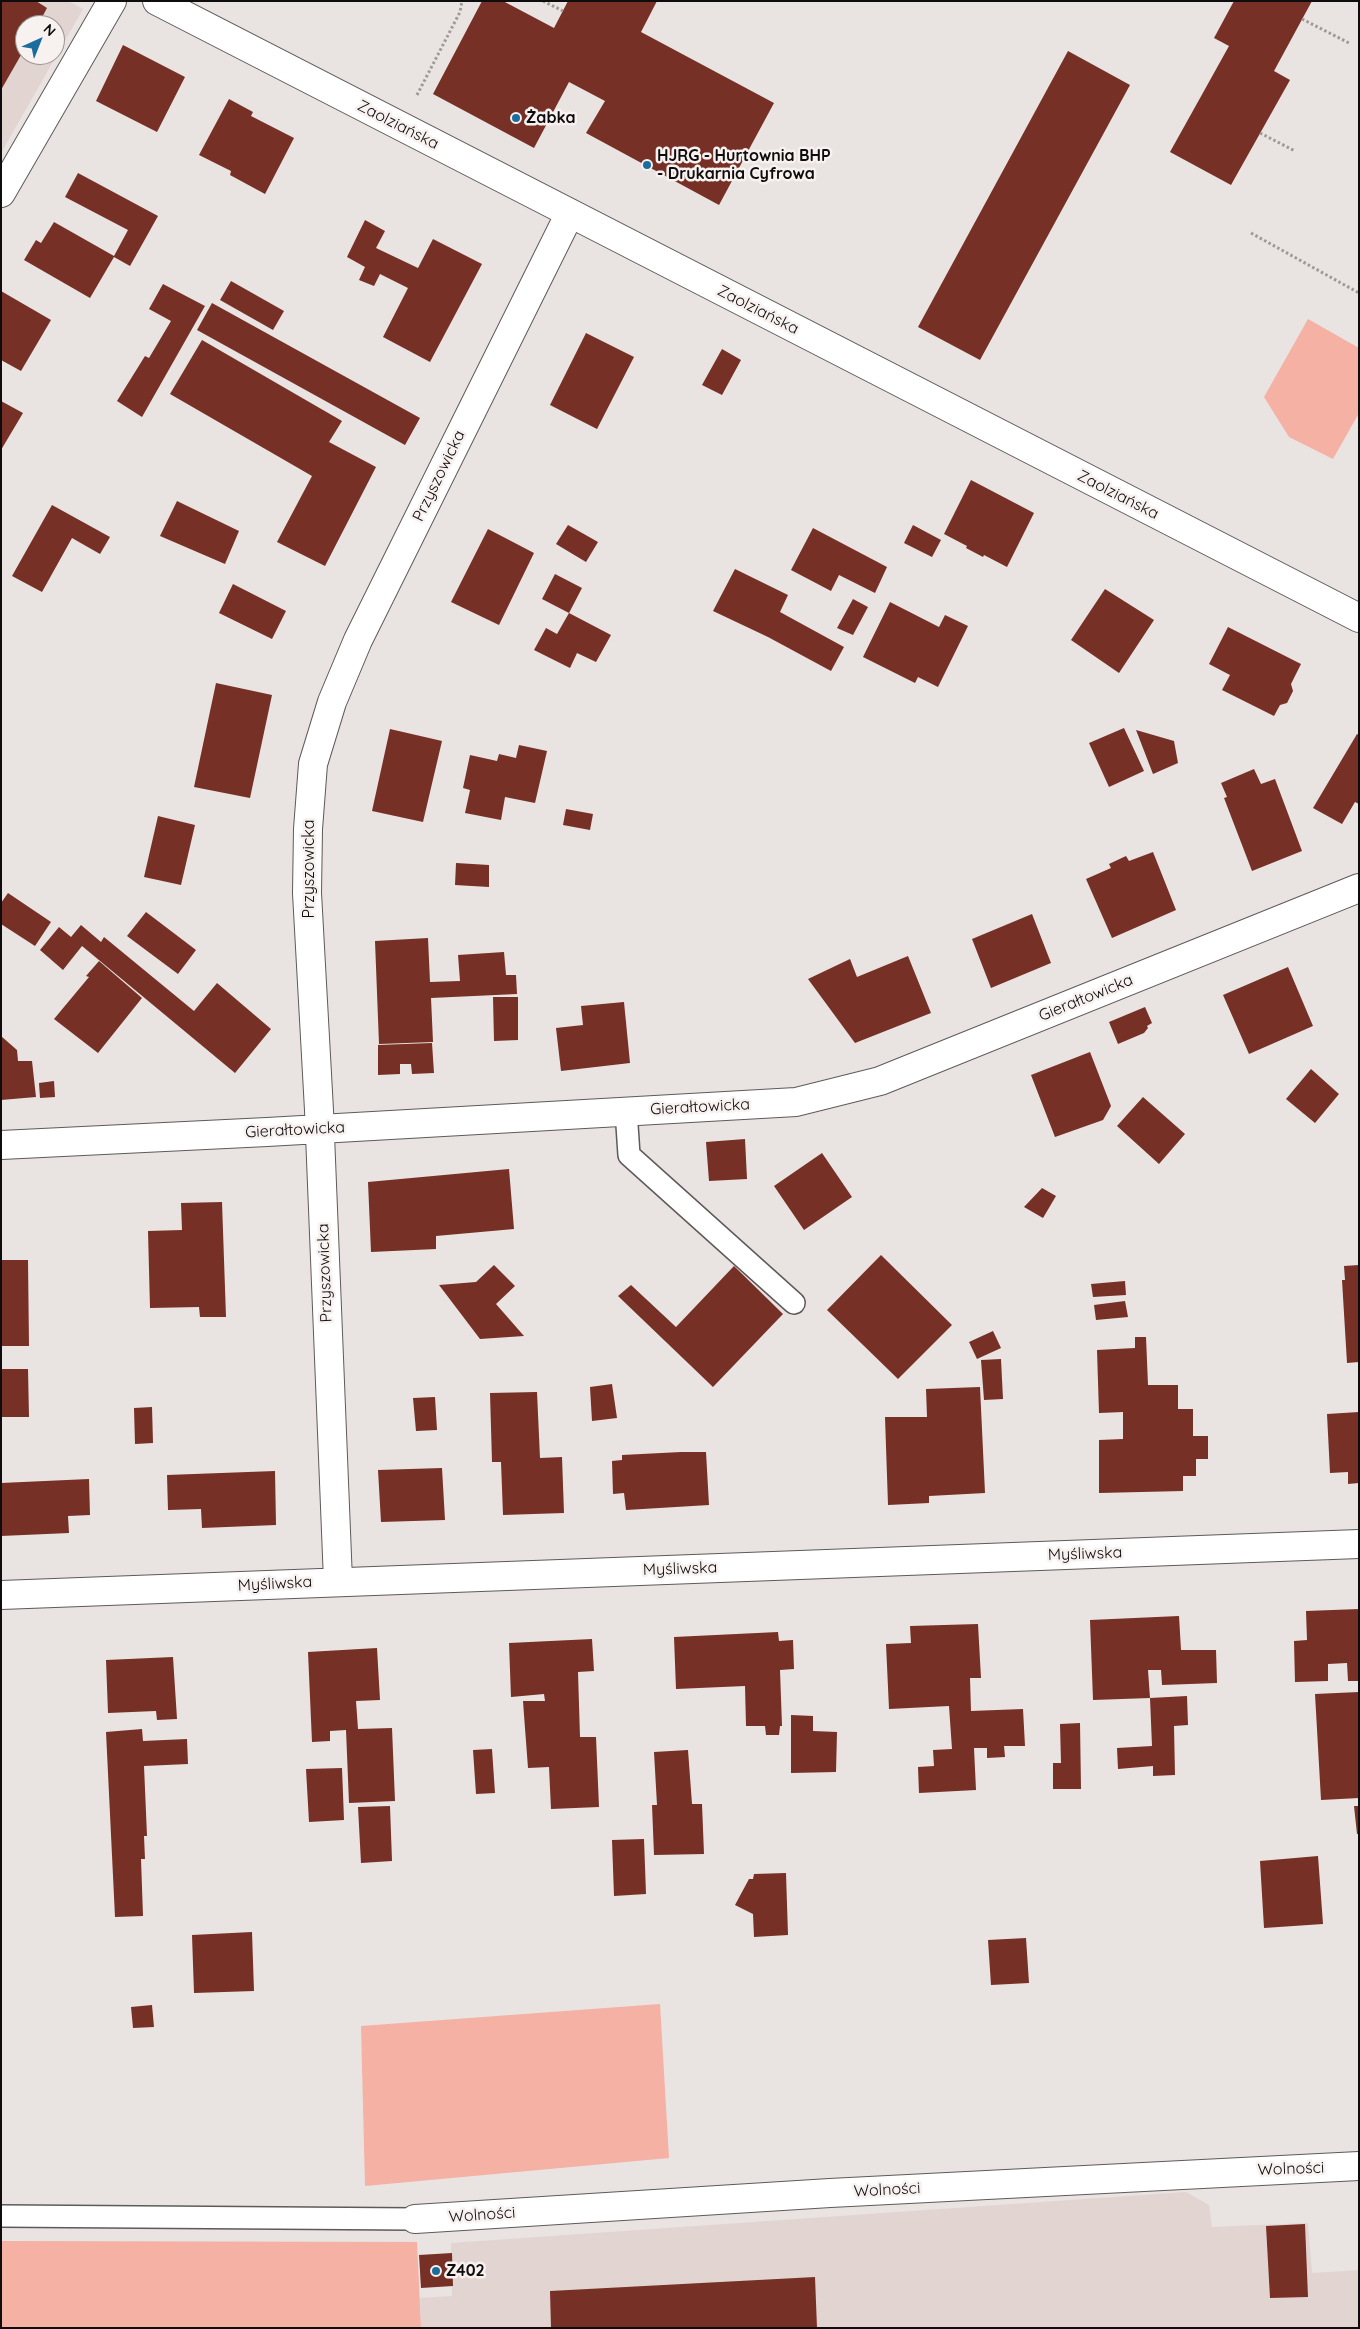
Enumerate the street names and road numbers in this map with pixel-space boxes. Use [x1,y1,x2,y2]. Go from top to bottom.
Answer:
street label: Zaolziańska [354,96,442,154]
street label: Zaolziańska [714,281,802,339]
street label: Przyszowicka [409,427,469,525]
street label: Zaolziańska [1074,466,1162,524]
street label: Przyszowicka [299,820,319,918]
street label: Gierałtowicka [1036,970,1136,1026]
street label: Gierałtowicka [650,1095,750,1119]
street label: Gierałtowicka [245,1118,345,1142]
street label: Przyszowicka [314,1223,336,1323]
street label: Myśliwska [1047,1543,1123,1565]
street label: Myśliwska [642,1558,718,1580]
street label: Myśliwska [237,1572,313,1596]
street label: Wolności [1257,2158,1325,2180]
street label: Wolności [853,2179,921,2201]
street label: Wolności [448,2203,516,2227]

